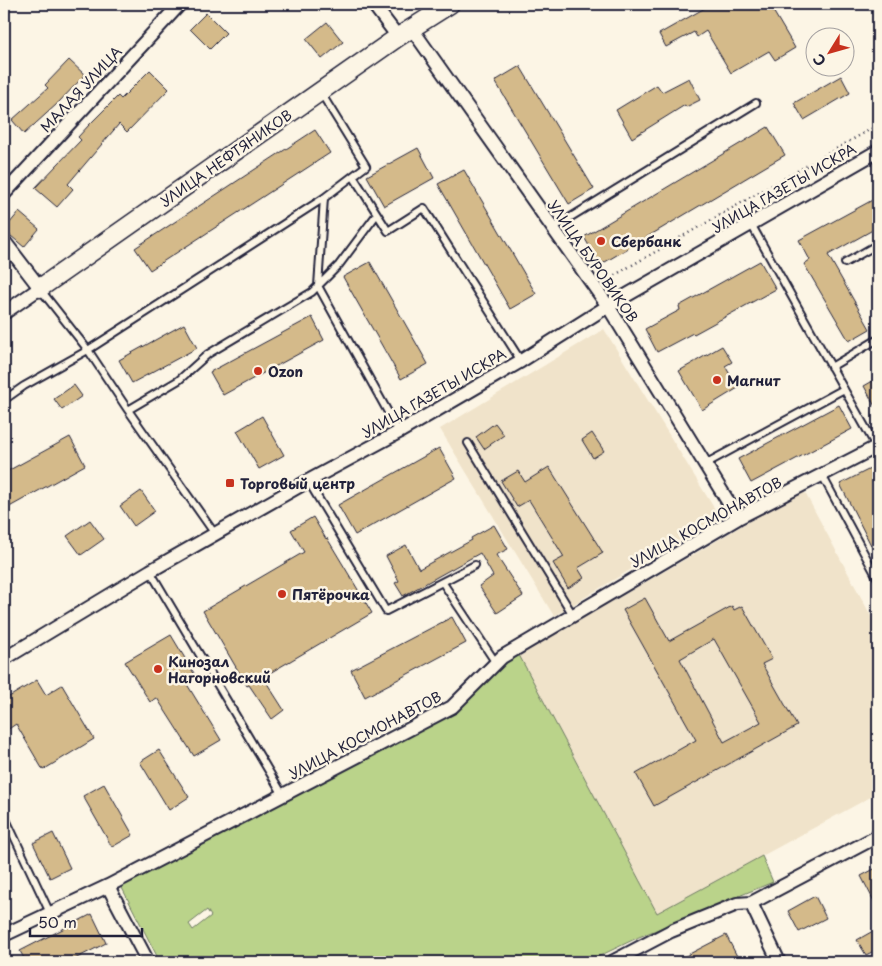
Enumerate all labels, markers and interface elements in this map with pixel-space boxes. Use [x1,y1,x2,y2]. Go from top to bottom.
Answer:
north arrow [804,28,854,78]
street label: МАЛАЯ УЛИЦА [35,41,127,137]
text: С [808,50,831,71]
street label: УЛИЦА НЕФТЯНИКОВ [156,104,296,212]
street label: УЛИЦА ГАЗЕТЫ ИСКРА [708,138,860,238]
street label: УЛИЦА БУРОВИКОВ [543,196,643,326]
place label: Сбербанк [611,231,681,252]
marker: Сбербанк [595,235,607,247]
street label: УЛИЦА ГАЗЕТЫ ИСКРА [358,343,510,443]
place label: Ozon [268,361,303,382]
marker: Ozon [252,365,264,377]
place label: Магнит [727,370,781,391]
marker: Магнит [711,374,723,386]
street label: УЛИЦА КОСМОНАВТОВ [627,472,785,572]
place label: Торговый центр [240,473,355,494]
marker: Торговый центр [224,477,236,489]
place label: Пятёрочка [292,584,370,605]
marker: Пятёрочка [276,588,288,600]
place label: Кинозал Нагорновский [168,651,271,688]
marker: Кинозал Нагорновский [152,663,164,675]
street label: УЛИЦА КОСМОНАВТОВ [285,686,445,784]
scale bar [30,906,142,938]
text: 50 m [38,910,77,933]

